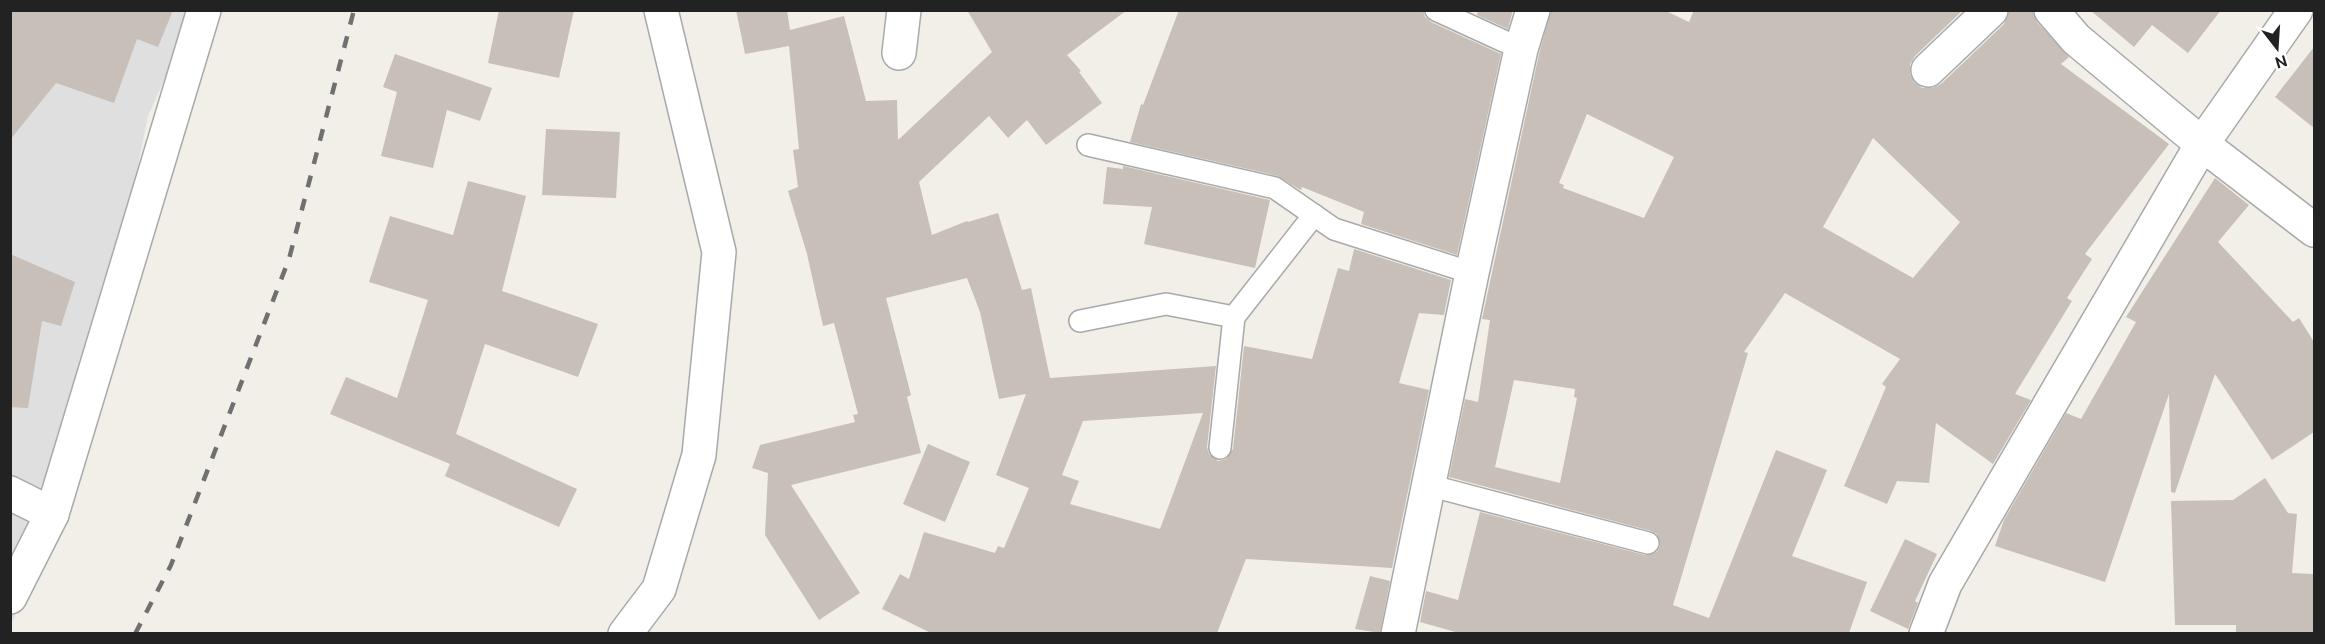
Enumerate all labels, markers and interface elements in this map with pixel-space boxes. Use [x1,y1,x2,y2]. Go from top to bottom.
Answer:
north arrow [2247,18,2307,78]
text: N [2273,52,2290,73]

